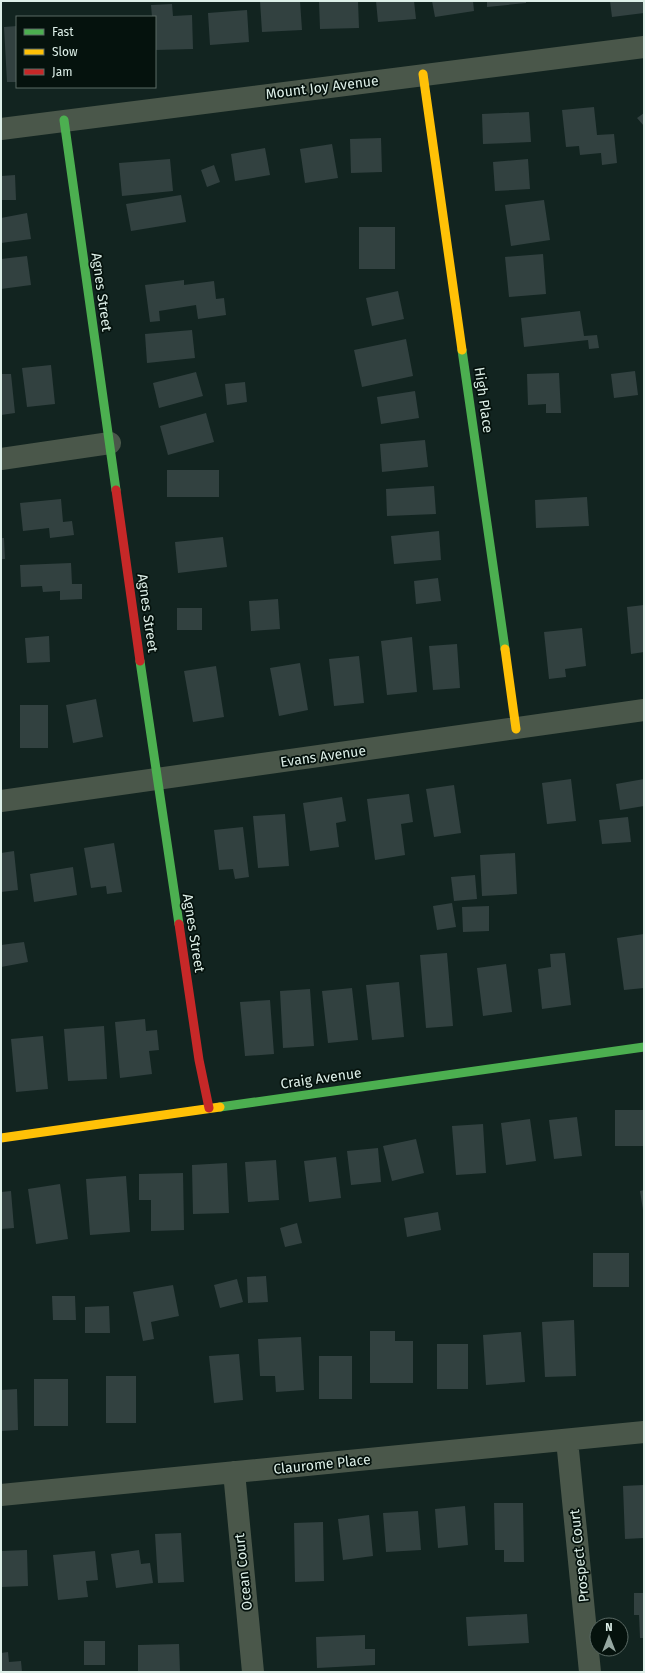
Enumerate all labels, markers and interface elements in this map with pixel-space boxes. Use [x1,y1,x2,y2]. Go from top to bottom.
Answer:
legend [16,16,156,88]
text: Fast [52,25,74,39]
text: Slow [52,45,78,59]
text: Jam [52,65,72,79]
street label: Mount Joy Avenue [265,72,379,103]
street label: Agnes Street [88,252,116,333]
street label: High Place [470,366,497,434]
street label: Agnes Street [134,573,162,654]
street label: Evans Avenue [279,742,367,771]
street label: Agnes Street [179,893,208,975]
street label: Craig Avenue [279,1064,363,1093]
street label: Claurome Place [273,1451,372,1478]
street label: Prospect Court [566,1508,593,1603]
street label: Ocean Court [231,1532,256,1611]
north arrow [589,1617,629,1657]
text: N [605,1621,613,1634]

